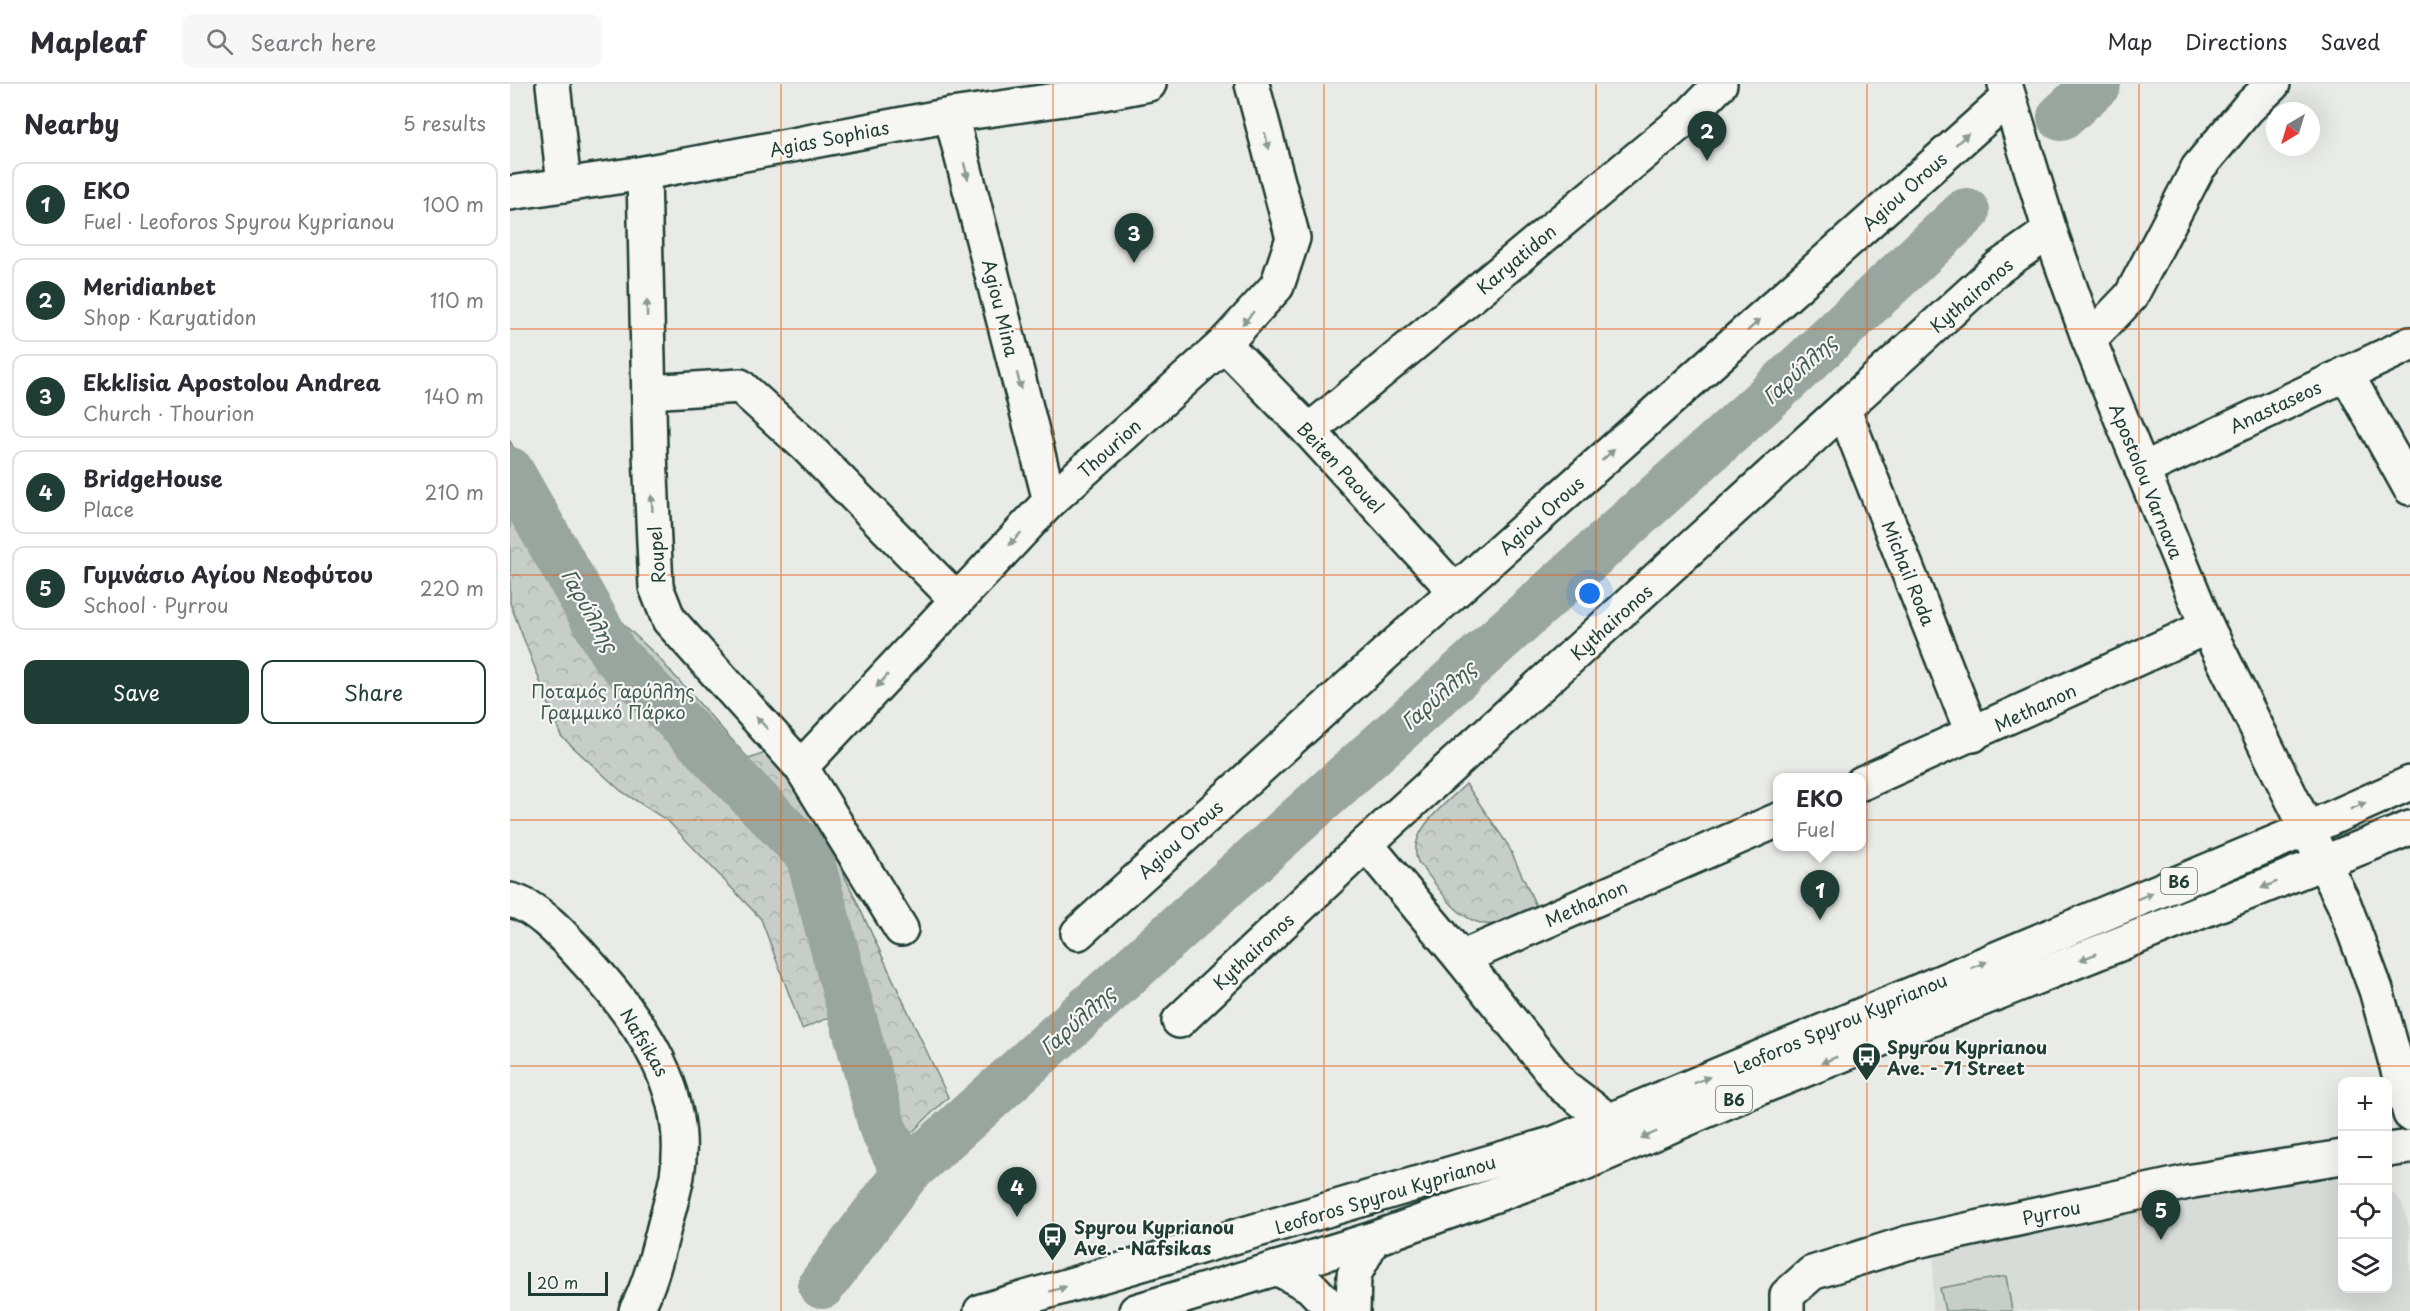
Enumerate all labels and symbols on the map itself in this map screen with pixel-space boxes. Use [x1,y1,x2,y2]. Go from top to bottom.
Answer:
north arrow [2266,102,2320,156]
pin: 2 [1688,112,1726,161]
street label: Agias Sophias [767,113,891,163]
one-way arrow [1263,131,1273,150]
one-way arrow [1954,133,1969,146]
street label: Agiou Orous [1855,145,1953,237]
one-way arrow [961,162,971,180]
pin: 3 [1114,214,1154,263]
street label: Karyatidon [1470,218,1562,300]
street label: Kythaironos [1923,251,2019,339]
street label: Agiou Mina [976,256,1026,360]
one-way arrow [642,299,652,318]
one-way arrow [1241,311,1255,326]
one-way arrow [1746,319,1761,332]
water label: Γαρύλλης [1755,326,1844,411]
one-way arrow [1015,371,1025,390]
street label: Anastaseos [2225,373,2325,439]
street label: Apostolou Varnava [2103,399,2191,563]
street label: Thourion [1071,412,1147,484]
street label: Beiten Paouel [1291,415,1391,519]
one-way arrow [1601,448,1616,462]
street label: Agiou Orous [1492,469,1590,561]
one-way arrow [648,494,657,513]
street label: Michail Roda [1876,516,1942,630]
street label: Roupel [641,526,671,584]
one-way arrow [1008,531,1022,546]
water label: Γαρύλλης [554,563,627,659]
street label: Kythaironos [1564,578,1658,666]
your location [1575,579,1604,608]
water label: Γαρύλλης [1394,652,1483,737]
one-way arrow [875,674,889,688]
street label: Methanon [1989,676,2081,738]
park label: Ποταμός Γαρύλλης Γραμμικό Πάρκο [531,677,695,725]
one-way arrow [756,716,769,731]
street label: Agiou Orous [1131,793,1229,885]
one-way arrow [2350,801,2367,810]
road number: B6 [2161,868,2197,894]
pin: 1 [1800,870,1840,920]
street label: Methanon [1540,873,1632,933]
one-way arrow [2260,880,2278,890]
one-way arrow [2136,891,2154,900]
street label: Kythaironos [1206,906,1300,996]
one-way arrow [2079,953,2097,962]
one-way arrow [1970,960,1987,969]
street label: Leoforos Spyrou Kyprianou [1729,966,1951,1080]
water label: Γαρύλλης [1033,977,1122,1062]
street label: Nafsikas [614,1003,676,1081]
place label: Spyrou Kyprianou Ave. - 71 Street [1886,1033,2047,1081]
bus stop icon: Spyrou Kyprianou Ave. - 71 Street [1850,1040,1882,1082]
one-way arrow [1820,1056,1838,1065]
one-way arrow [1693,1075,1711,1085]
road number: B6 [1716,1086,1752,1112]
one-way arrow [1640,1131,1658,1140]
street label: Leoforos Spyrou Kyprianou [1271,1147,1499,1241]
pin: 4 [998,1168,1036,1217]
pin: 5 [2142,1190,2180,1240]
street label: Pyrrou [2019,1193,2083,1231]
place label: Spyrou Kyprianou Ave. - Nafsikas [1073,1213,1234,1261]
bus stop icon: Spyrou Kyprianou Ave. - Nafsikas [1037,1220,1069,1262]
scale bar [528,1269,608,1296]
one-way arrow [1049,1284,1067,1293]

